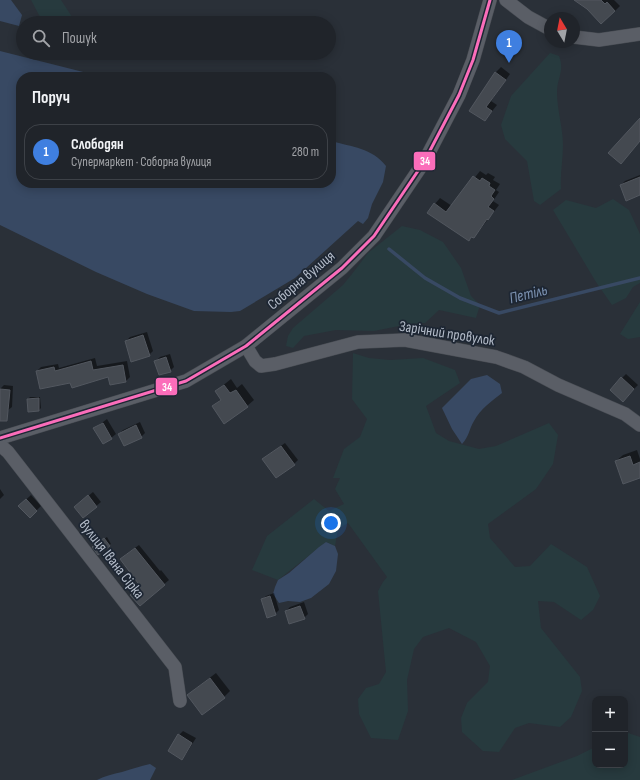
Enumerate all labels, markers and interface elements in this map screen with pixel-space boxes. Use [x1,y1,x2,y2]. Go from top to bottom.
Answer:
north arrow [544,12,580,48]
search box [16,16,336,60]
icon: search [30,27,52,49]
text: Пошук [62,29,97,48]
pin: 1 [496,30,522,63]
text: Поруч [32,88,70,108]
text: Слободян [71,135,124,154]
text: 1 [43,144,49,160]
text: 280 m [292,144,319,160]
line badge: 34 [413,151,436,171]
text: Супермаркет · Соборна вулиця [71,154,211,170]
text: 34 [420,155,430,168]
street label: Соборна вулиця [264,247,339,314]
water label: Петіль [507,281,549,308]
street label: Зарічний провулок [398,317,496,350]
line badge: 34 [155,377,178,396]
text: 34 [162,381,172,394]
your location [321,513,341,533]
street label: вулиця Івана Сірка [75,516,149,603]
map controls [592,696,628,768]
button: + [592,696,628,732]
button: − [592,732,628,768]

